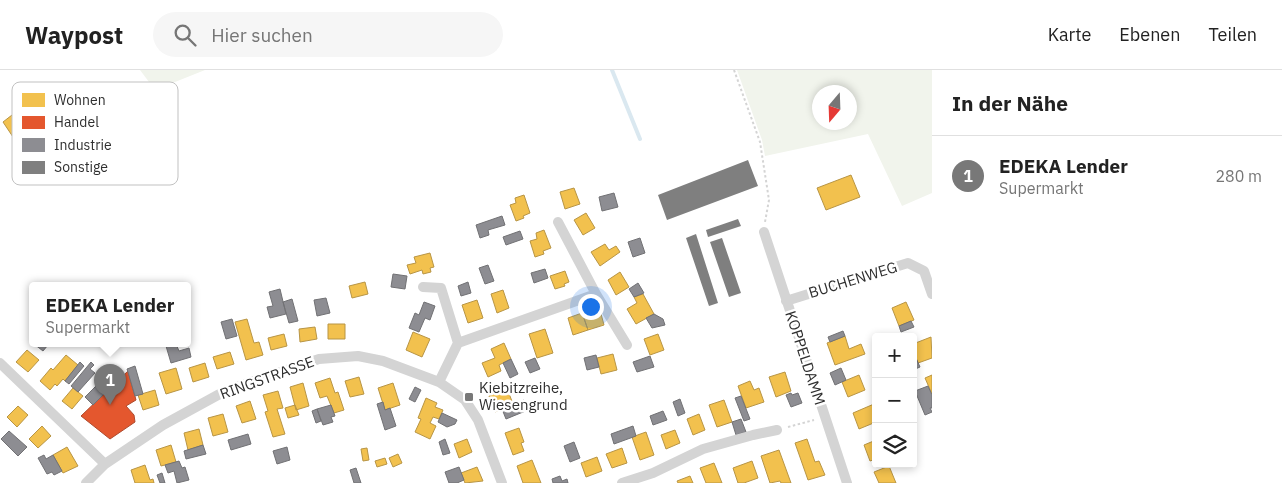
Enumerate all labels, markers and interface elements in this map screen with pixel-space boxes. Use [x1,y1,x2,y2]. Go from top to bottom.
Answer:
search box [153,12,503,57]
text: Waypost [25,19,123,51]
icon: search [171,21,199,49]
text: Hier suchen [211,23,313,47]
text: Karte [1048,23,1091,46]
text: Ebenen [1119,23,1180,46]
text: Teilen [1208,23,1257,46]
legend [12,82,178,185]
north arrow [812,85,857,130]
text: In der Nähe [952,89,1068,117]
text: Wohnen [54,91,106,109]
text: Handel [54,113,99,131]
text: Industrie [54,136,112,154]
text: EDEKA Lender [999,154,1128,178]
text: Sonstige [54,158,108,176]
text: 1 [963,166,973,186]
text: 280 m [1215,166,1262,186]
text: Supermarkt [999,178,1084,198]
street label: BUCHENWEG [806,257,900,302]
popup [29,282,191,347]
text: EDEKA Lender [46,293,174,317]
your location [578,294,604,320]
street label: KOPPELDAMM [781,308,830,407]
text: Supermarkt [46,317,130,337]
map controls [872,333,917,468]
button: + [872,333,917,378]
street label: RINGSTRASSE [217,352,317,403]
pin: 1 [94,364,126,405]
place label: Kiebitzreihe, Wiesengrund [479,378,568,414]
button: − [872,378,917,423]
marker: Kiebitzreihe, Wiesengrund [463,391,475,403]
button: layers [872,423,917,468]

